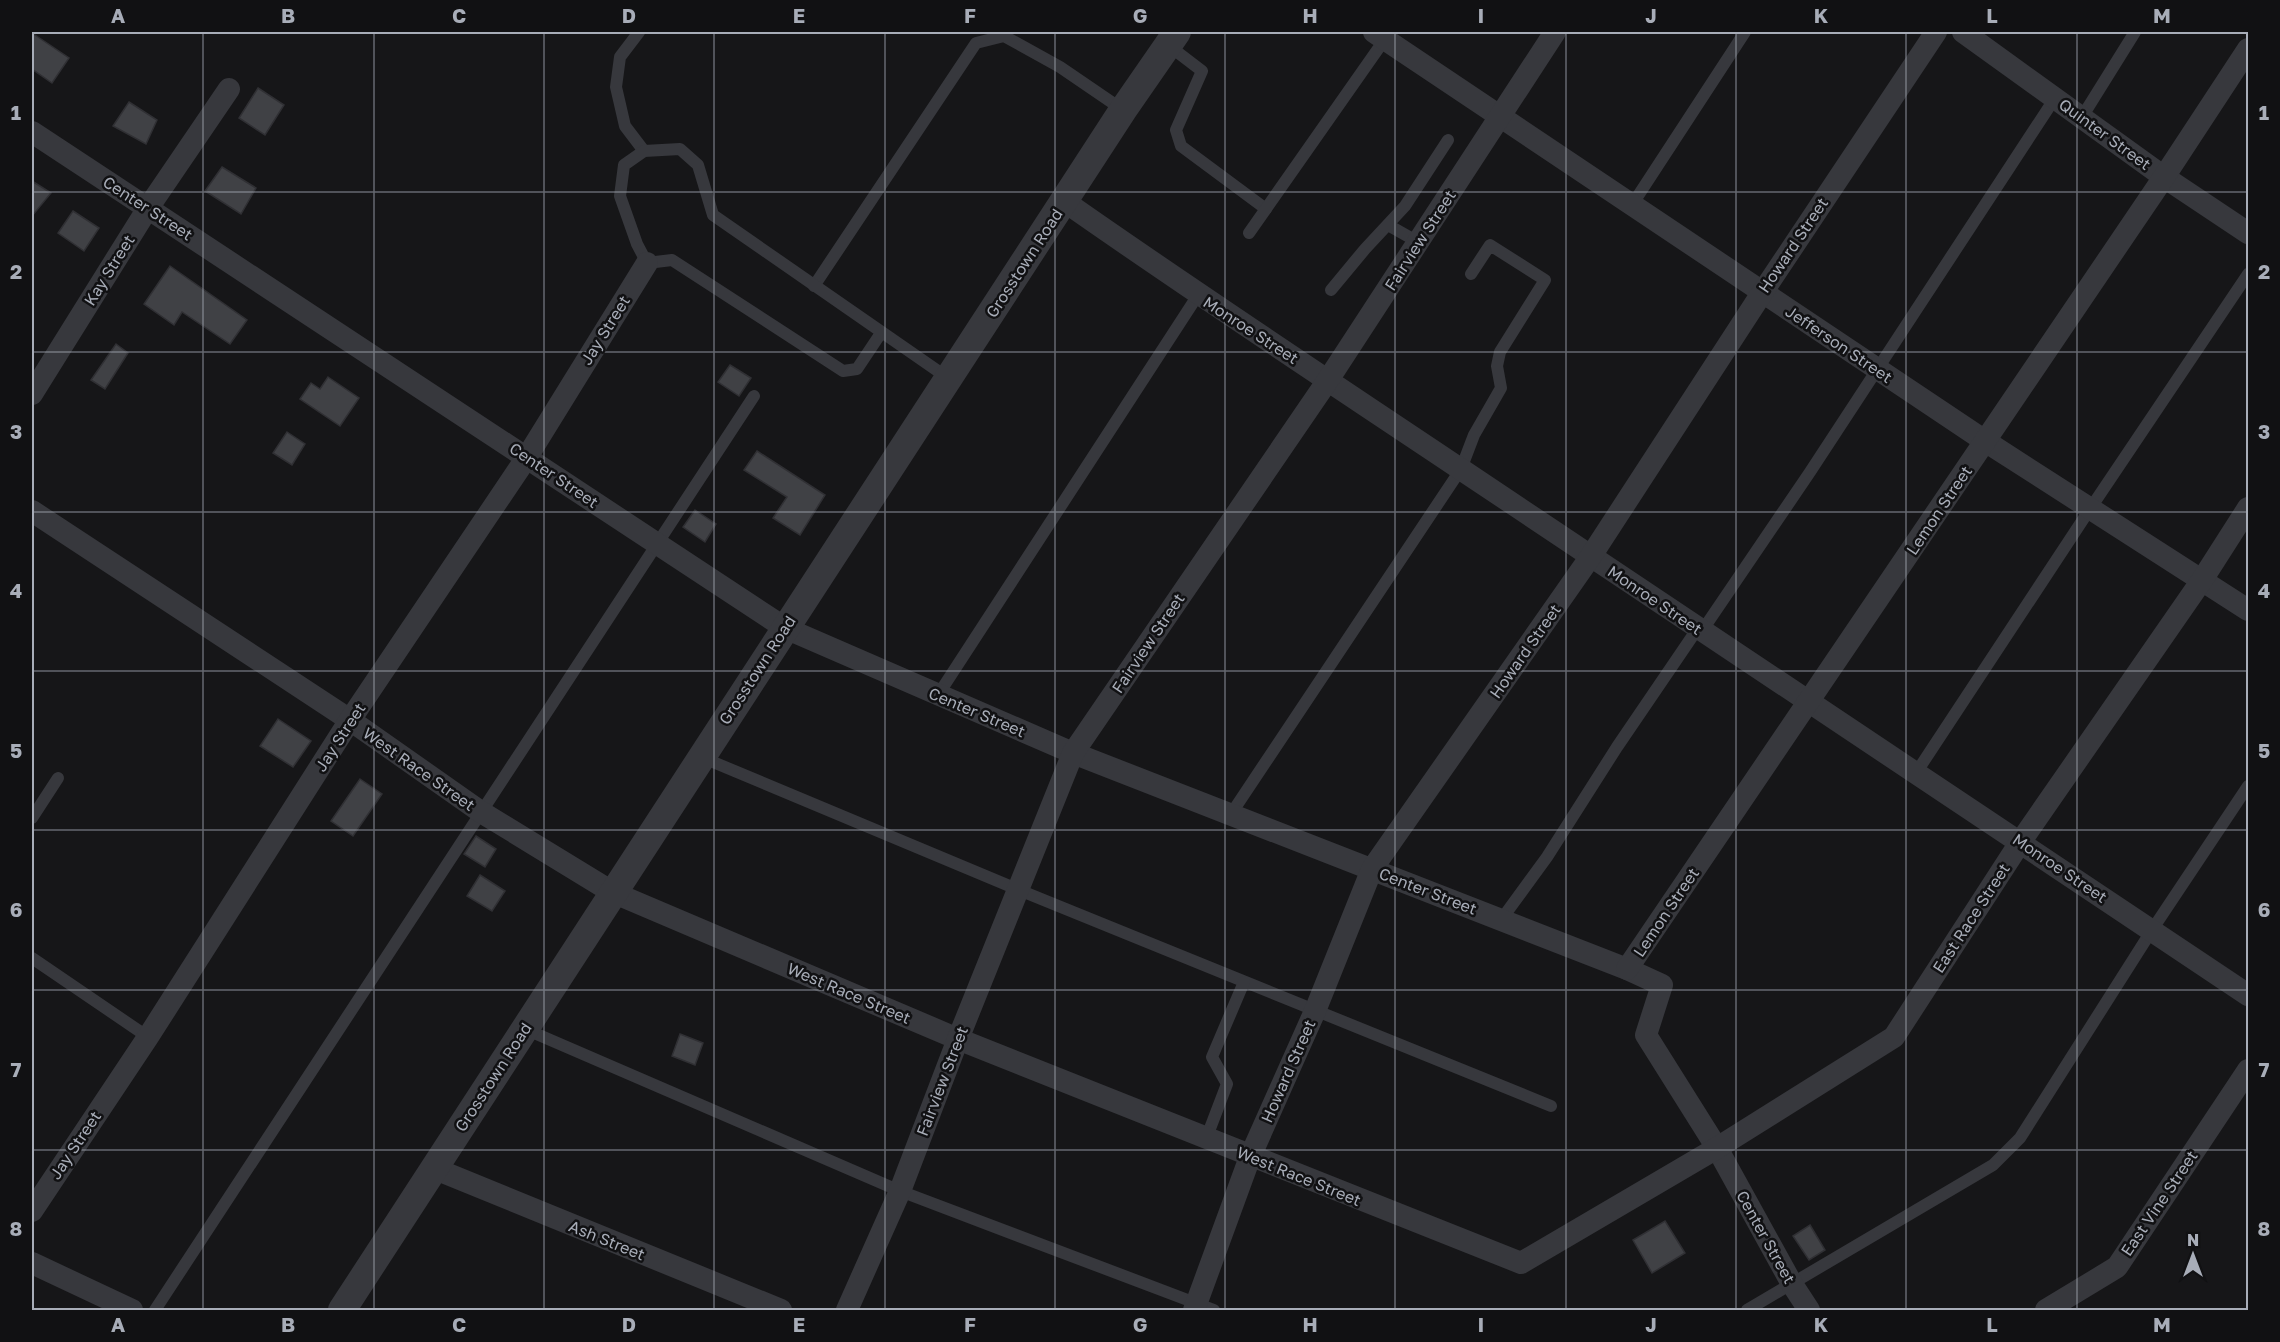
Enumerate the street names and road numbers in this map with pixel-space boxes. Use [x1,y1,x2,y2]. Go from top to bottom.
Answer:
street label: Quinter Street [2055,94,2155,174]
street label: Center Street [99,172,197,244]
street label: Fairview Street [1380,186,1460,294]
street label: Howard Street [1754,194,1832,296]
street label: Grosstown Road [981,205,1067,321]
street label: Kay Street [79,231,139,309]
street label: Jay Street [576,292,634,368]
street label: Monroe Street [1200,292,1302,368]
street label: Jefferson Street [1782,301,1896,387]
street label: Center Street [506,438,602,512]
street label: Lemon Street [1902,462,1976,558]
street label: Monroe Street [1604,561,1706,639]
street label: Fairview Street [1107,589,1189,697]
street label: Howard Street [1485,600,1565,702]
street label: Grosstown Road [714,612,800,728]
street label: Center Street [926,683,1028,741]
street label: Jay Street [310,699,370,775]
street label: West Race Street [359,723,479,815]
street label: Monroe Street [2009,829,2111,907]
street label: East Race Street [1928,859,2014,977]
street label: Center Street [1376,863,1480,919]
street label: Lemon Street [1629,864,1703,960]
street label: West Race Street [784,958,914,1028]
street label: Howard Street [1256,1016,1320,1126]
street label: Grosstown Road [450,1019,536,1135]
street label: Fairview Street [912,1023,972,1139]
street label: Jay Street [45,1107,105,1183]
street label: West Race Street [1234,1142,1364,1210]
street label: East Vine Street [2116,1146,2202,1260]
street label: Center Street [1732,1187,1800,1287]
street label: Ash Street [566,1216,648,1264]

